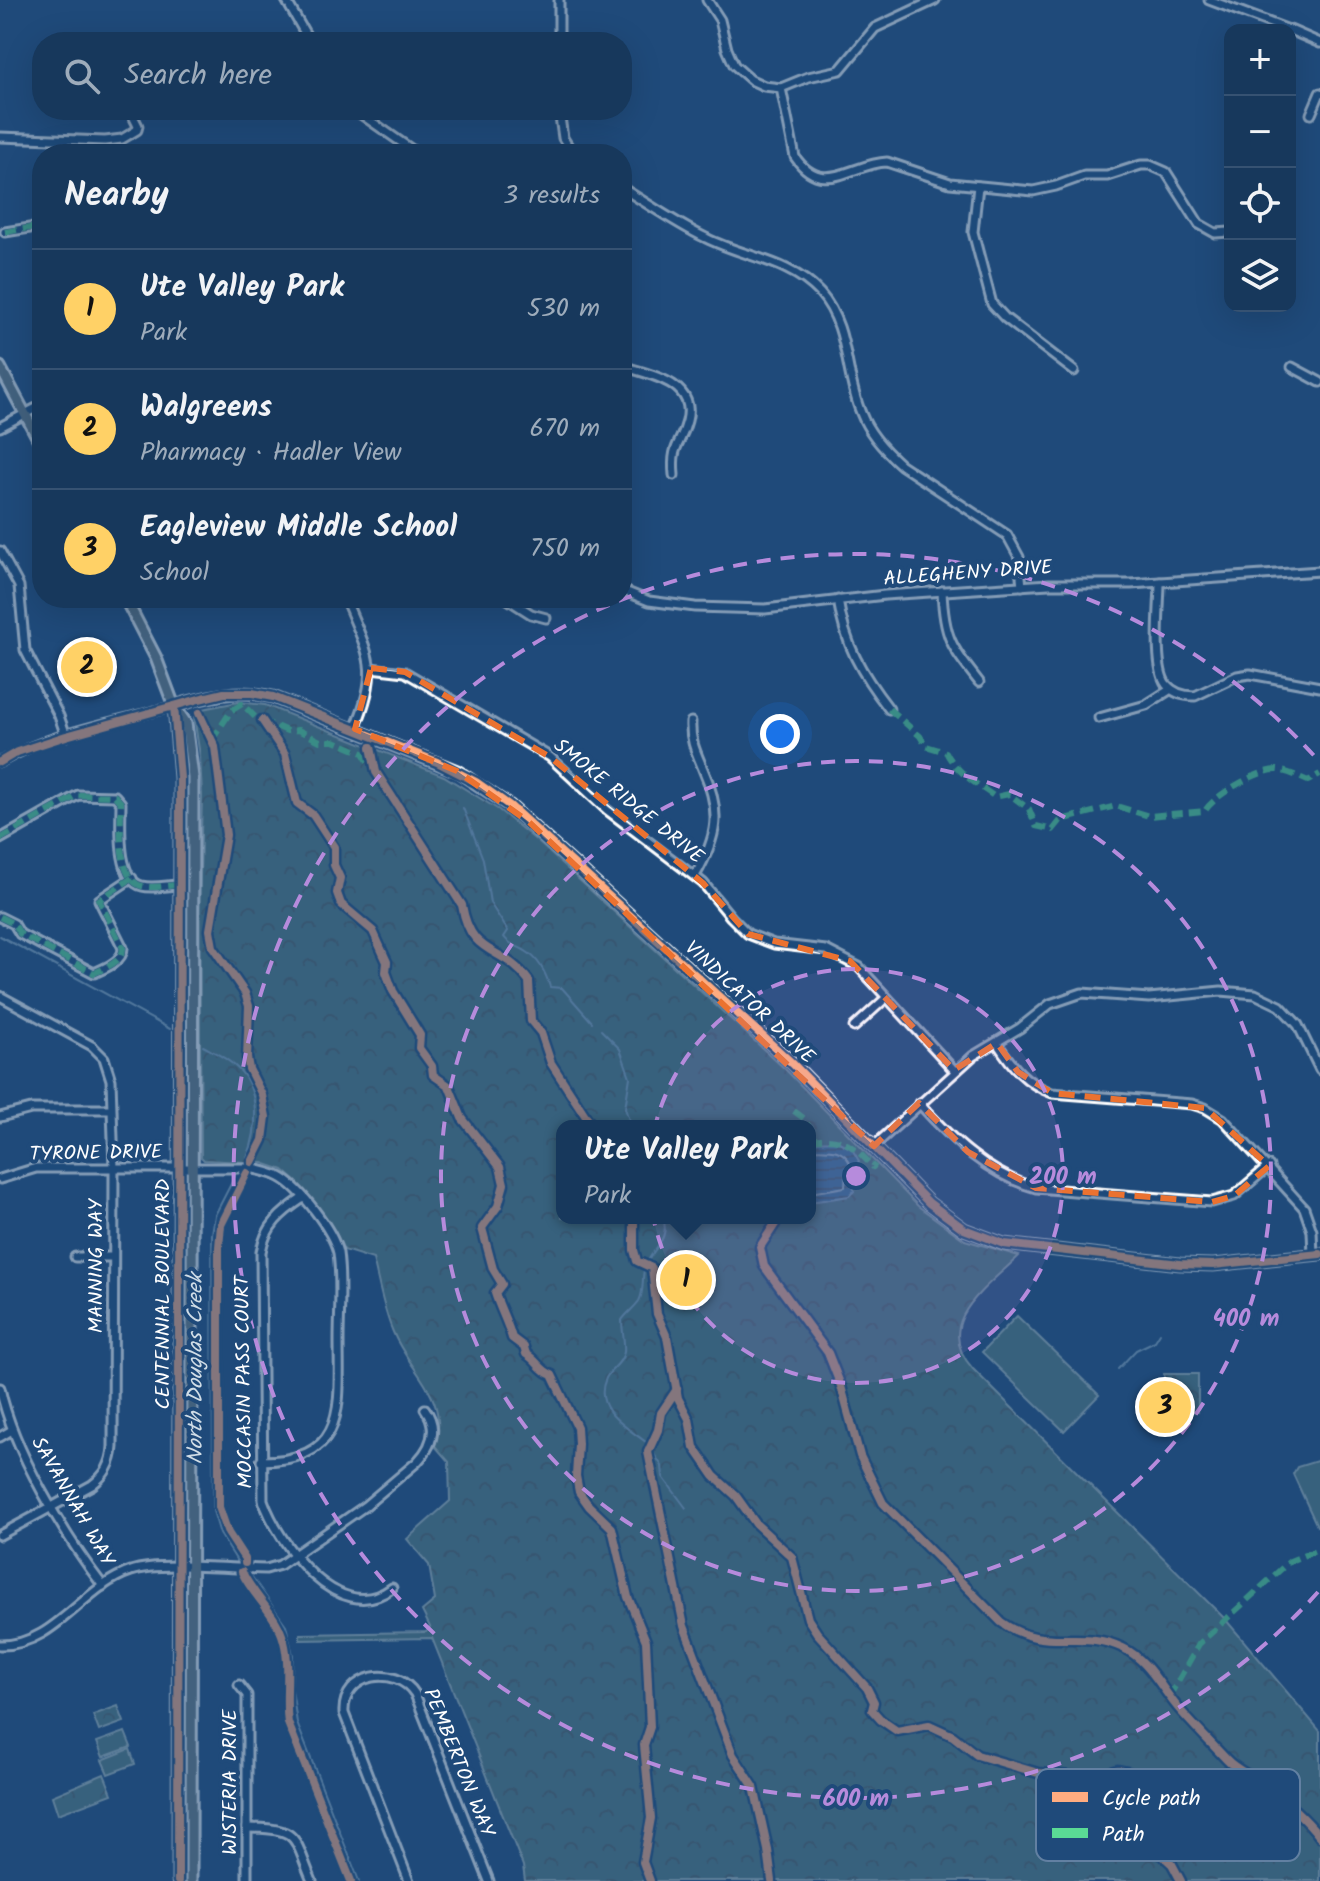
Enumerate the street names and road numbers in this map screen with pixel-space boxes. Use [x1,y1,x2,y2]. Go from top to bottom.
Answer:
street label: ALLEGHENY DRIVE [882,552,1055,596]
street label: SMOKE RIDGE DRIVE [546,731,711,874]
street label: VINDICATOR DRIVE [676,934,823,1073]
street label: TYRONE DRIVE [29,1137,164,1171]
street label: CENTENNIAL BOULEVARD [148,1178,180,1409]
street label: MANNING WAY [81,1197,113,1333]
street label: MOCCASIN PASS COURT [227,1273,263,1489]
street label: SAVANNAH WAY [22,1431,123,1574]
street label: PEMBERTON WAY [414,1684,503,1844]
street label: WISTERIA DRIVE [215,1708,247,1855]

